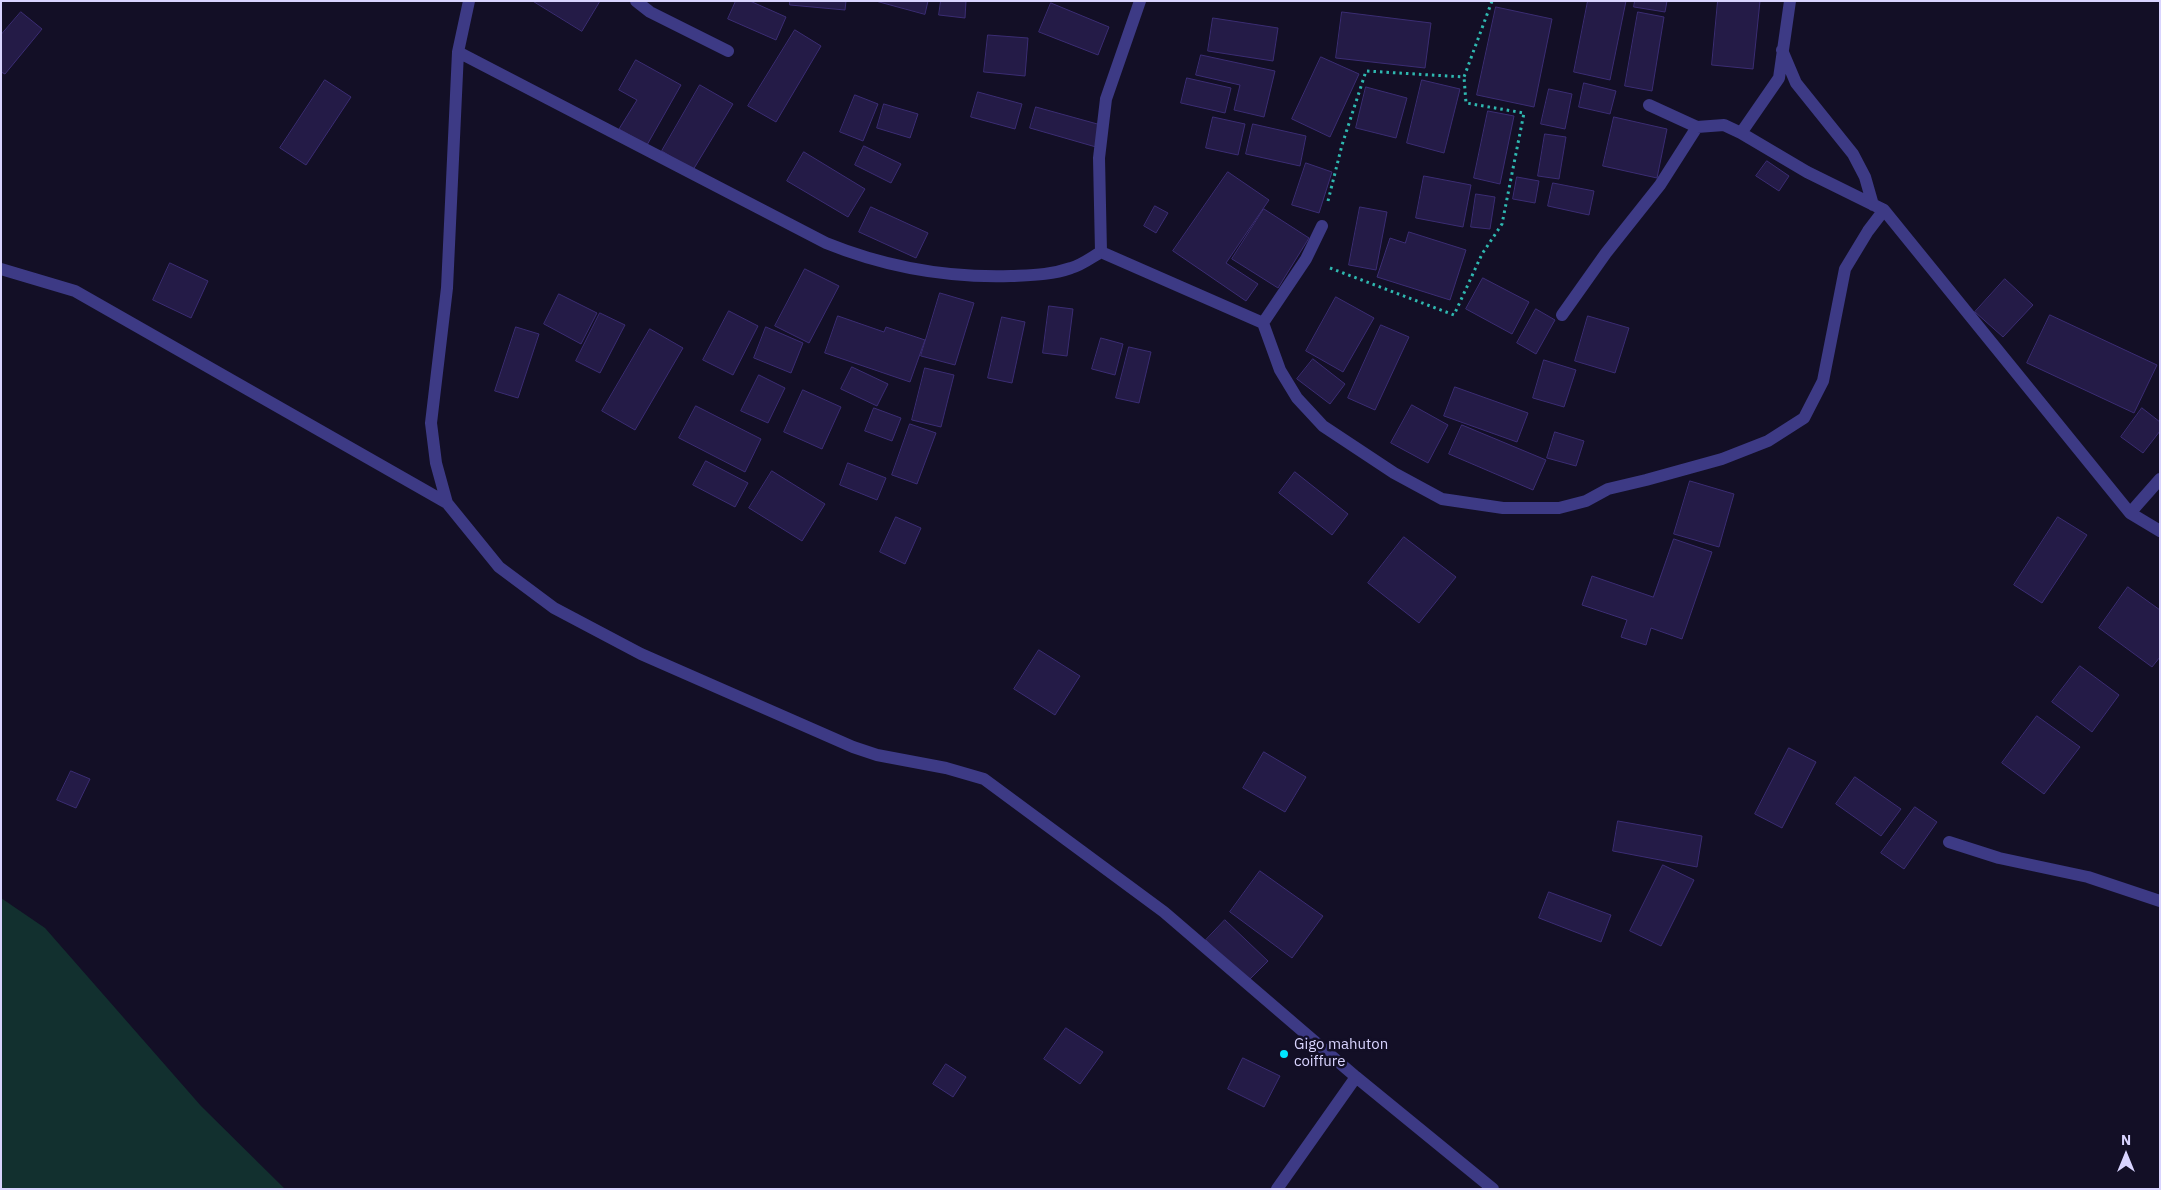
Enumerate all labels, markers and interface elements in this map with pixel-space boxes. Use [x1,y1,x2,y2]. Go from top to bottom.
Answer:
place label: Gigo mahuton coiffure [1294,1036,1388,1071]
marker: Gigo mahuton coiffure [1278,1048,1290,1060]
north arrow [2101,1130,2151,1180]
text: N [2121,1131,2131,1149]

